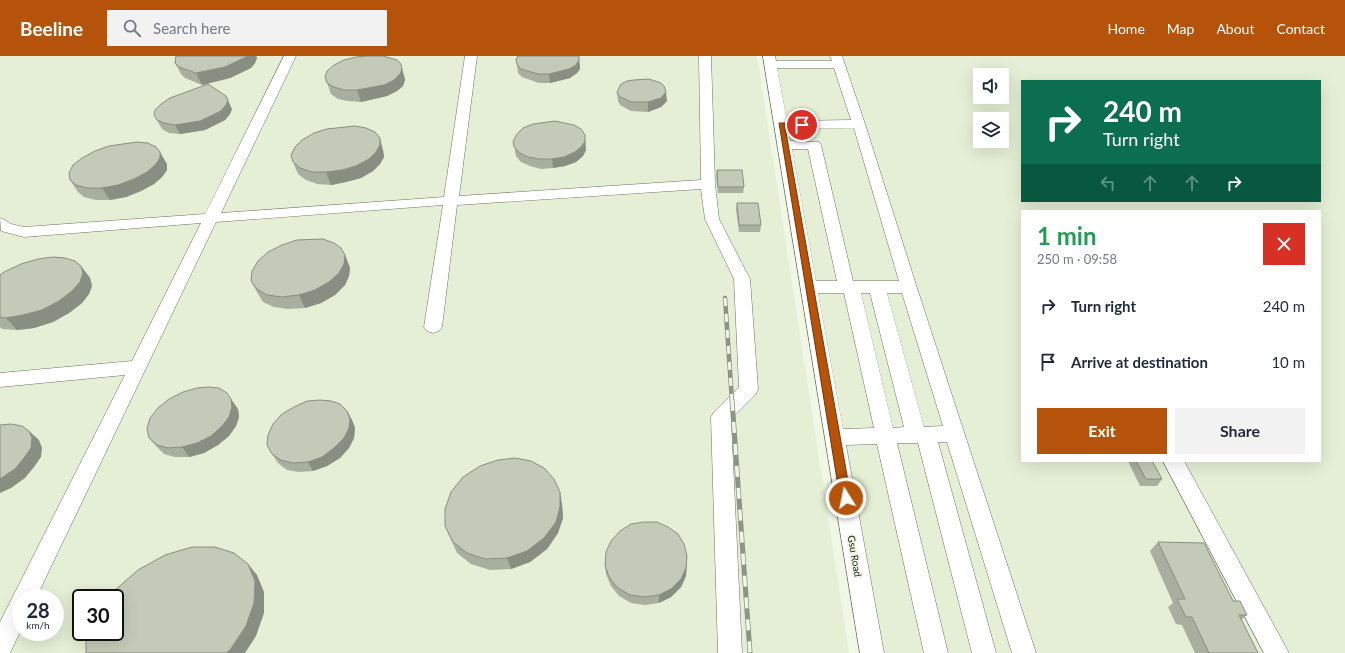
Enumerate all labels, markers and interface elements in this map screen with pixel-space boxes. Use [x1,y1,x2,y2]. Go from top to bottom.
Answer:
search box [107,10,387,46]
text: Beeline [20,17,83,40]
icon: search [121,17,143,39]
text: Search here [153,19,230,37]
text: Home [1107,20,1145,37]
text: Map [1167,20,1194,37]
text: About [1216,20,1254,37]
text: Contact [1276,20,1325,37]
map controls [973,68,1009,148]
button: sound [973,68,1009,104]
text: 240 m [1103,94,1182,128]
icon: right [1037,96,1089,148]
pin [785,108,819,142]
button: layers [973,112,1009,148]
icon: arrive [791,114,813,136]
text: Turn right [1103,128,1180,150]
icon: left [1097,172,1119,194]
icon: ahead [1139,172,1161,194]
icon: ahead [1181,172,1203,194]
icon: right [1223,172,1245,194]
text: 1 min [1037,221,1097,250]
button: close [1263,223,1305,265]
text: 250 m · 09:58 [1037,251,1117,267]
icon: right [1037,295,1059,317]
text: Turn right [1071,297,1136,315]
text: 240 m [1263,297,1305,315]
icon: arrive [1037,351,1059,373]
text: Arrive at destination [1071,353,1208,371]
text: 10 m [1271,353,1305,371]
button: Exit [1037,408,1167,454]
button: Share [1175,408,1305,454]
position arrow [825,477,867,519]
street label: Gsu Road [845,534,865,578]
speed limit sign: 30 [72,589,124,641]
text: 28 [26,598,50,622]
text: km/h [26,619,50,631]

